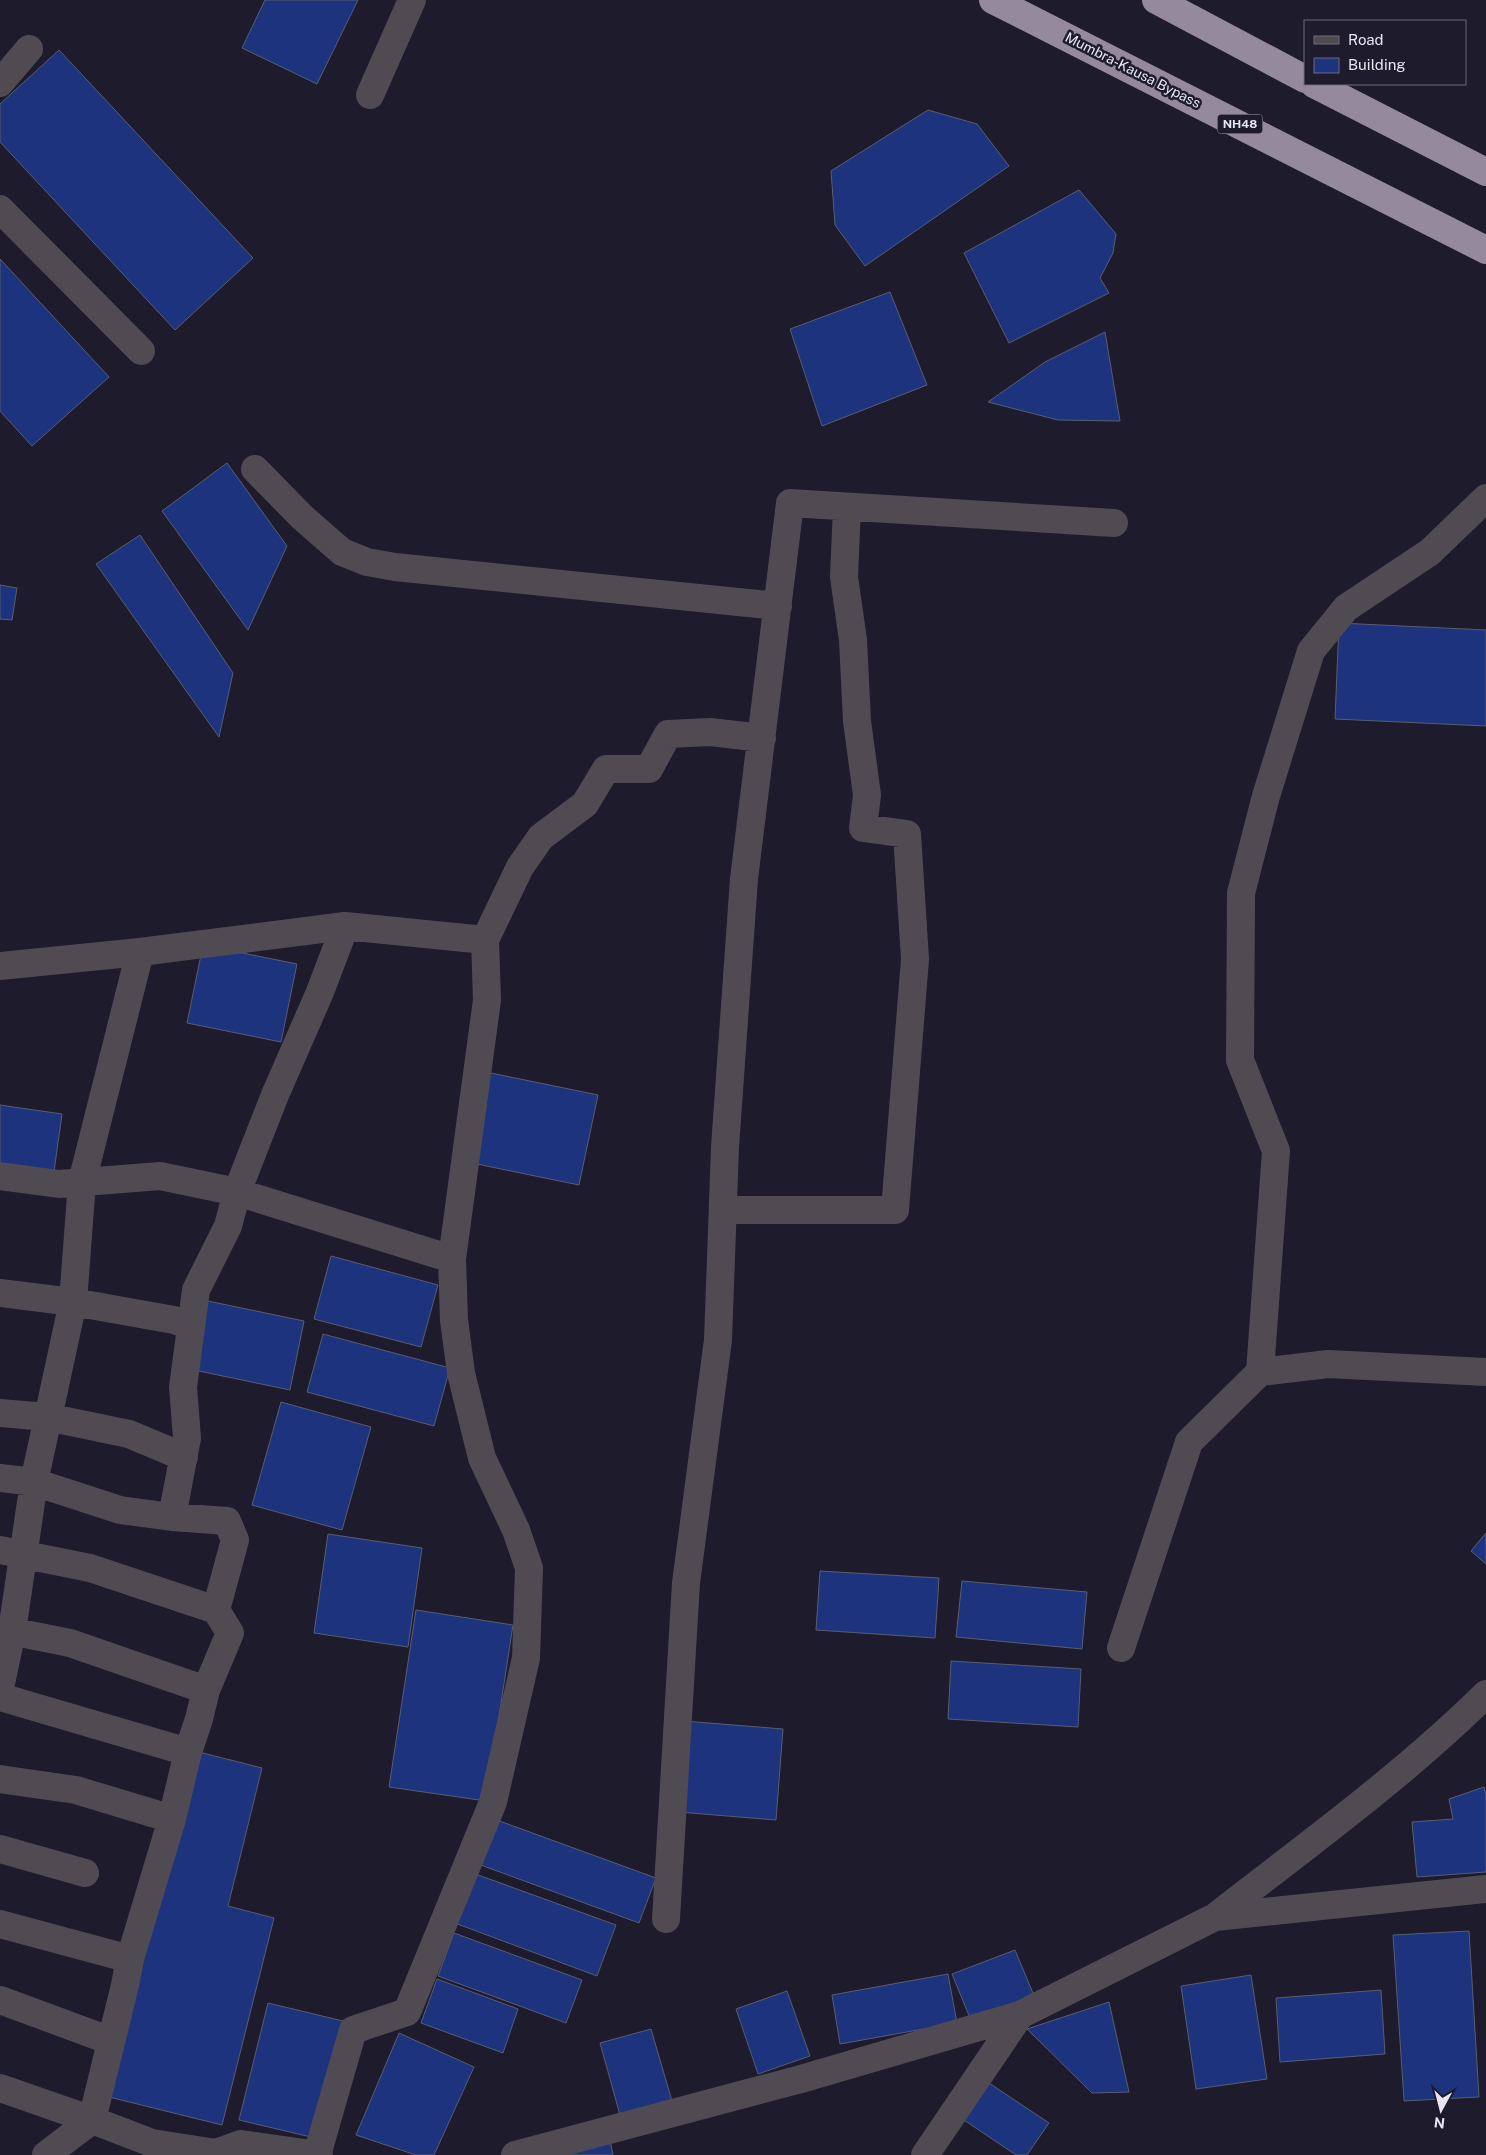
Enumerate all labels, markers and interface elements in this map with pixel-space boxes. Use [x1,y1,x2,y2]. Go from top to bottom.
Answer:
legend [1304,20,1466,85]
street label: Mumbra-Kausa Bypass [1063,29,1203,111]
text: Road [1348,31,1384,48]
text: Building [1348,56,1406,73]
road number: NH48 [1218,115,1262,134]
north arrow [1416,2085,1466,2135]
text: N [1433,2114,1446,2132]

